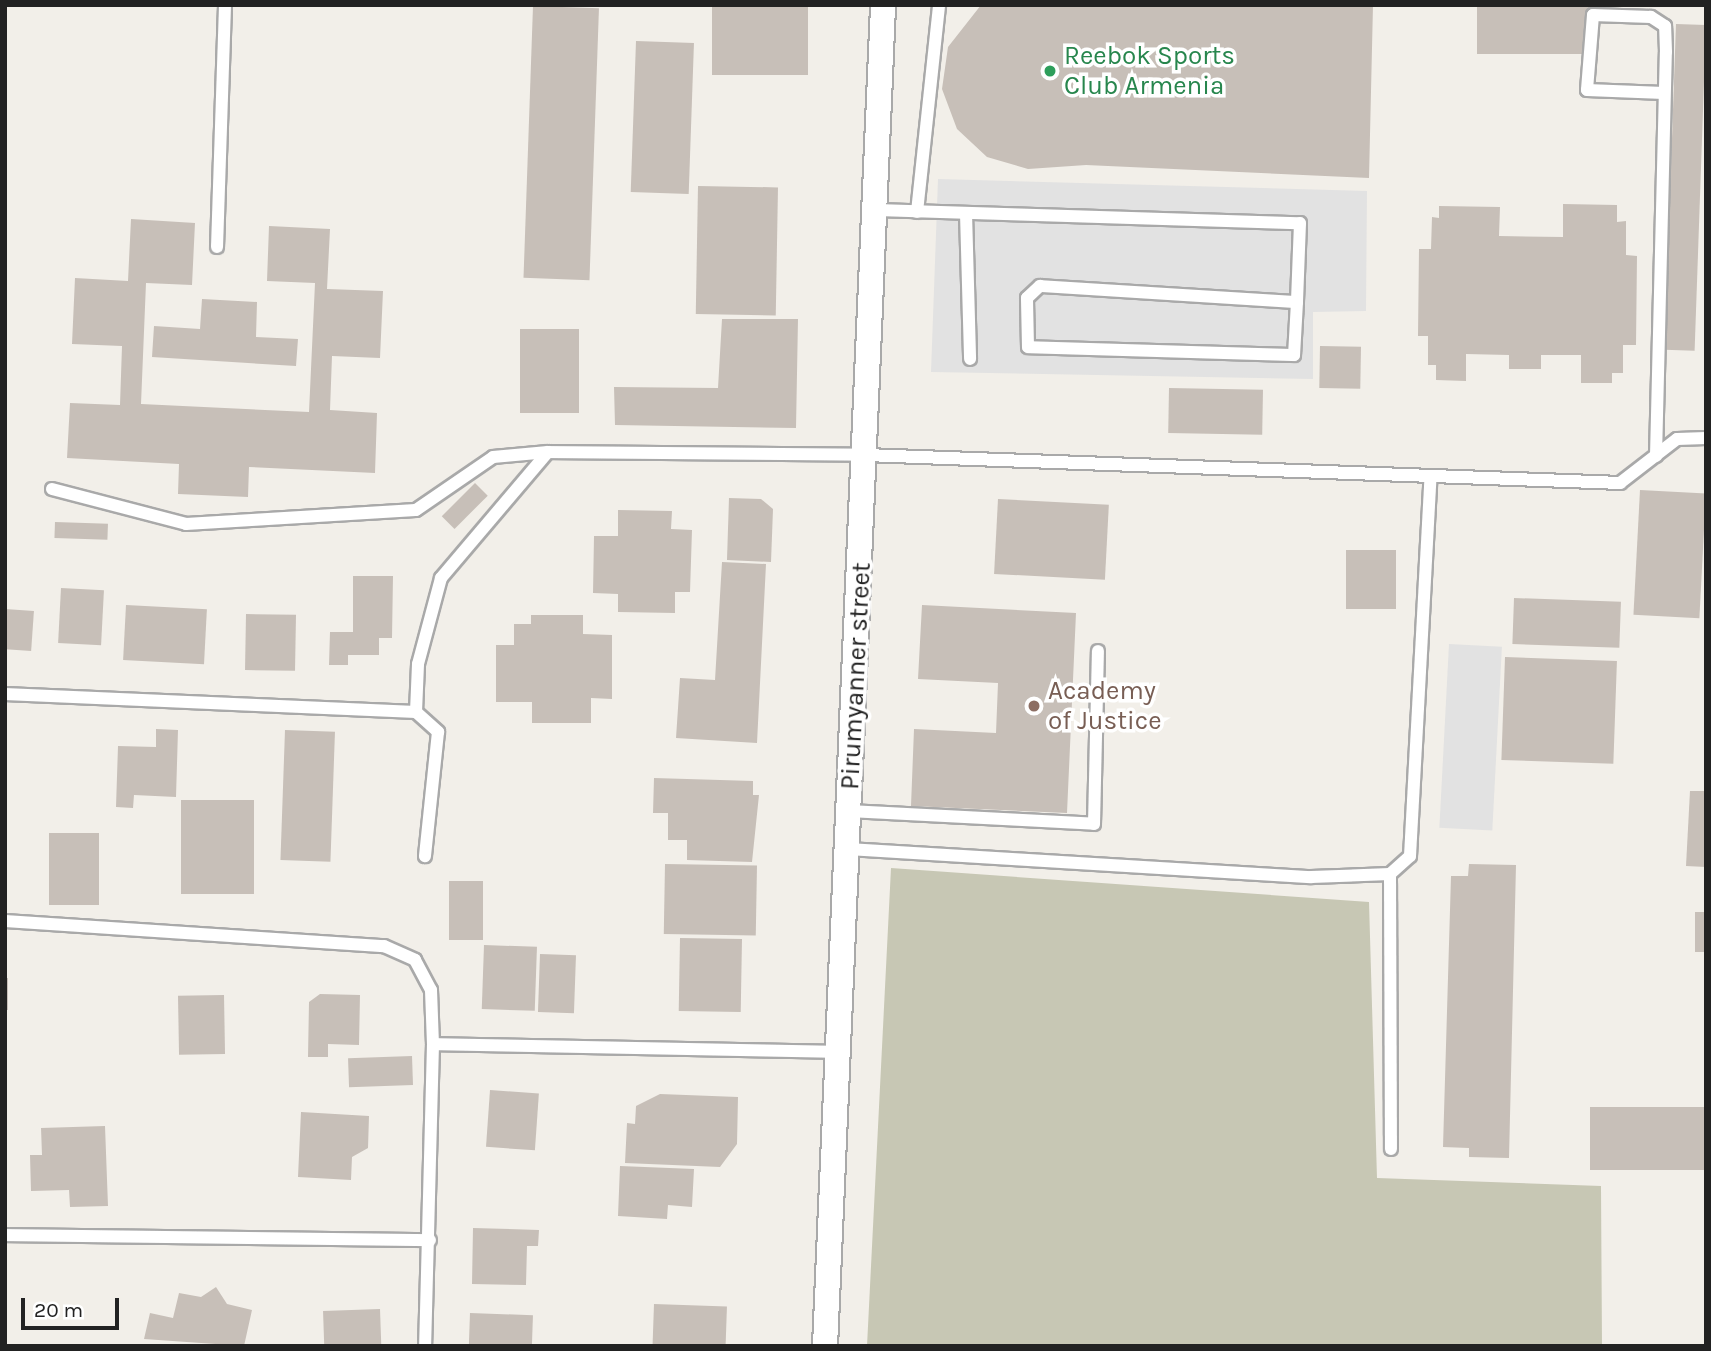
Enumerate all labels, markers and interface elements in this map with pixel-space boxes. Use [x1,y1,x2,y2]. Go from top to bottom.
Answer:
place label: Reebok Sports Club Armenia [1064,40,1235,102]
marker: Reebok Sports Club Armenia [1042,63,1058,79]
street label: Pirumyanner street [834,562,878,790]
place label: Academy of Justice [1048,675,1161,736]
marker: Academy of Justice [1026,698,1042,714]
scale bar [24,1284,122,1328]
text: 20 m [34,1298,83,1322]

